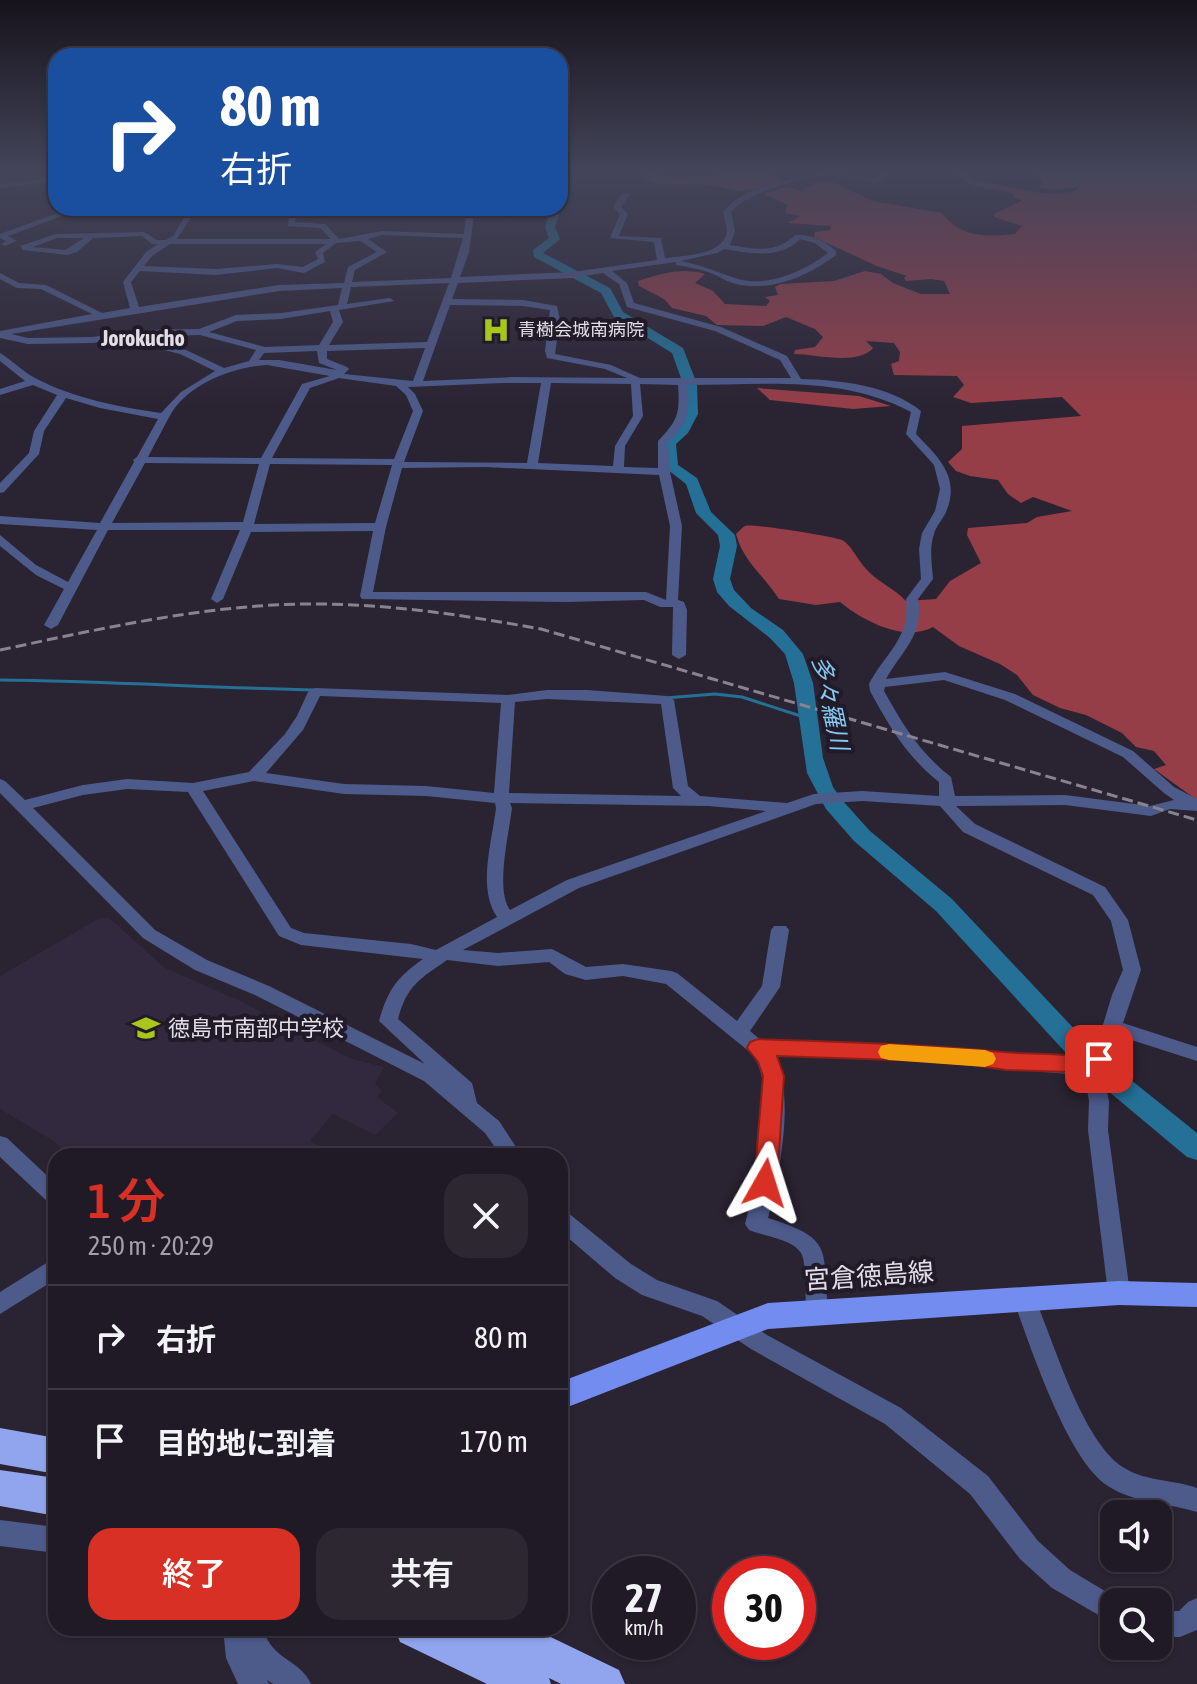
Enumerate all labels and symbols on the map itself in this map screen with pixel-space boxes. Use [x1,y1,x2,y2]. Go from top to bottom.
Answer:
hospital icon: 青樹会城南病院 [481,315,511,345]
place label: 青樹会城南病院 [518,319,644,340]
district label: Jorokucho [100,325,185,351]
water label: 多々羅川 [807,653,854,756]
school or university icon: 徳島市南部中学校 [131,1013,161,1043]
place label: 徳島市南部中学校 [168,1015,344,1041]
pin [1065,1025,1133,1093]
position arrow [723,1141,807,1225]
street label: 宮倉徳島線 [803,1257,935,1295]
speed limit sign: 30 [712,1556,816,1660]

